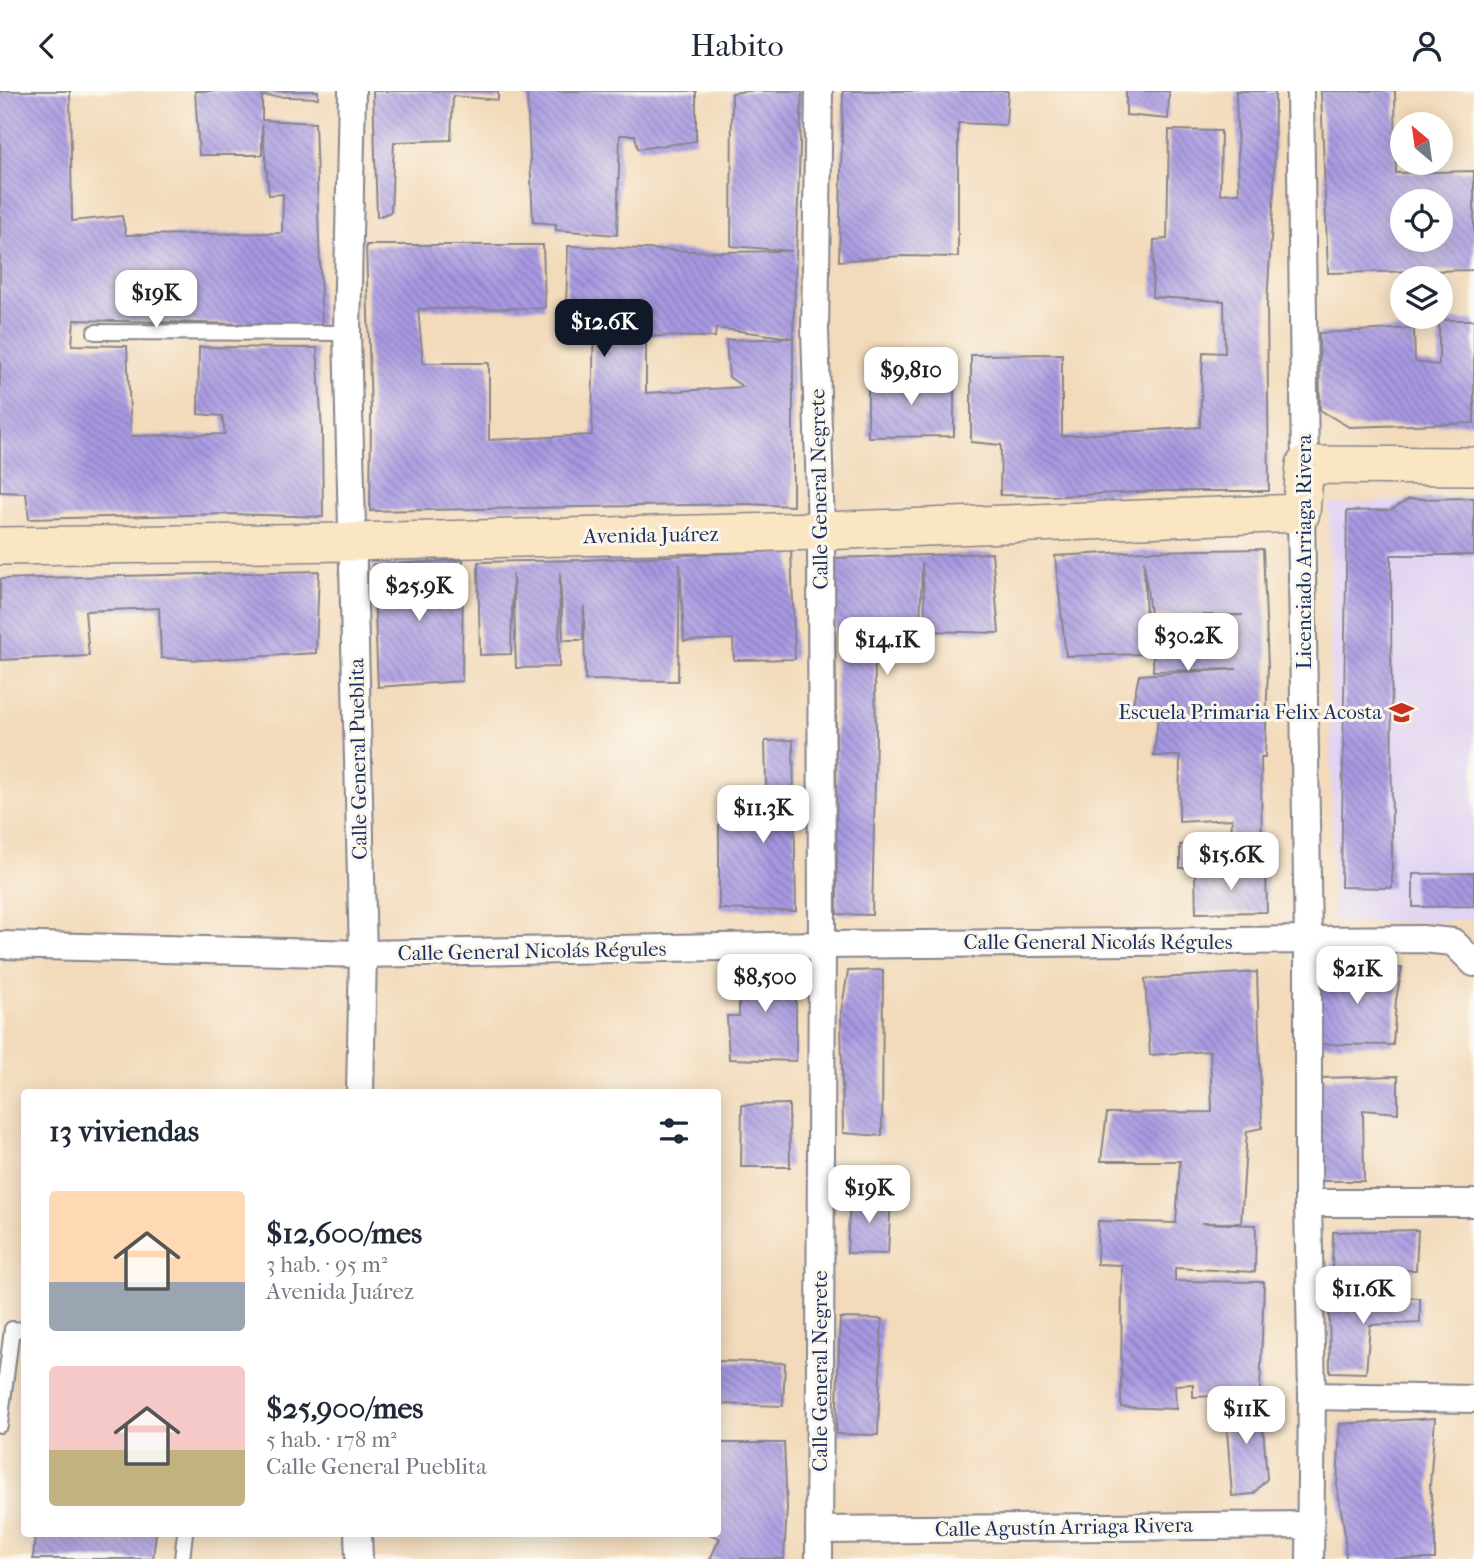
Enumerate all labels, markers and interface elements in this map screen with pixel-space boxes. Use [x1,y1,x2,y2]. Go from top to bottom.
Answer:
icon: back [28,27,66,65]
text: Habito [690,27,784,64]
icon: person [1408,27,1446,65]
north arrow [1390,112,1452,175]
map controls [1390,112,1453,329]
button: locate [1390,189,1453,252]
button: layers [1390,266,1453,329]
pin: $19K [115,271,197,330]
text: $19K [131,279,181,306]
pin: $12.6K [547,299,661,359]
text: $12.6K [571,308,637,335]
pin: $9,810 [854,347,968,407]
text: $9,810 [880,356,942,383]
street label: Calle General Negrete [805,388,833,590]
street label: Licenciado Arriaga Rivera [1292,434,1316,670]
street label: Avenida Juárez [582,522,719,548]
pin: $25.9K [362,563,476,623]
text: $25.9K [385,572,453,599]
pin: $30.2K [1131,613,1245,673]
pin: $14.1K [830,617,944,677]
text: $30.2K [1154,622,1222,649]
text: $14.1K [855,626,919,653]
street label: Calle General Pueblita [344,658,372,860]
school or university icon: Escuela Primaria Felix Acosta [1388,698,1416,726]
place label: Escuela Primaria Felix Acosta [1118,700,1382,724]
pin: $11.3K [706,785,820,845]
text: $11.3K [733,794,793,821]
pin: $15.6K [1174,833,1288,892]
text: $15.6K [1199,841,1263,868]
street label: Calle General Nicolás Régules [964,930,1233,954]
street label: Calle General Nicolás Régules [397,937,667,965]
pin: $21K [1316,947,1398,1006]
pin: $8,500 [708,955,822,1014]
text: $21K [1332,955,1382,982]
text: $8,500 [733,963,797,990]
icon: filters [655,1112,693,1150]
text: 13 viviendas [49,1114,199,1149]
pin: $19K [828,1165,910,1225]
text: $19K [844,1174,894,1201]
text: $12,600/mes [266,1216,422,1251]
icon: home [105,1219,189,1303]
text: 3 hab. · 95 m² [266,1251,387,1278]
pin: $11.6K [1306,1267,1420,1326]
street label: Calle General Negrete [808,1270,832,1472]
text: $11.6K [1332,1275,1394,1302]
text: Avenida Juárez [266,1278,414,1305]
pin: $11K [1205,1387,1287,1446]
text: $25,900/mes [266,1391,423,1426]
icon: home [105,1394,189,1478]
text: $11K [1223,1395,1269,1422]
text: 5 hab. · 178 m² [266,1426,397,1453]
text: Calle General Pueblita [266,1453,487,1480]
street label: Calle Agustín Arriaga Rivera [935,1513,1194,1541]

